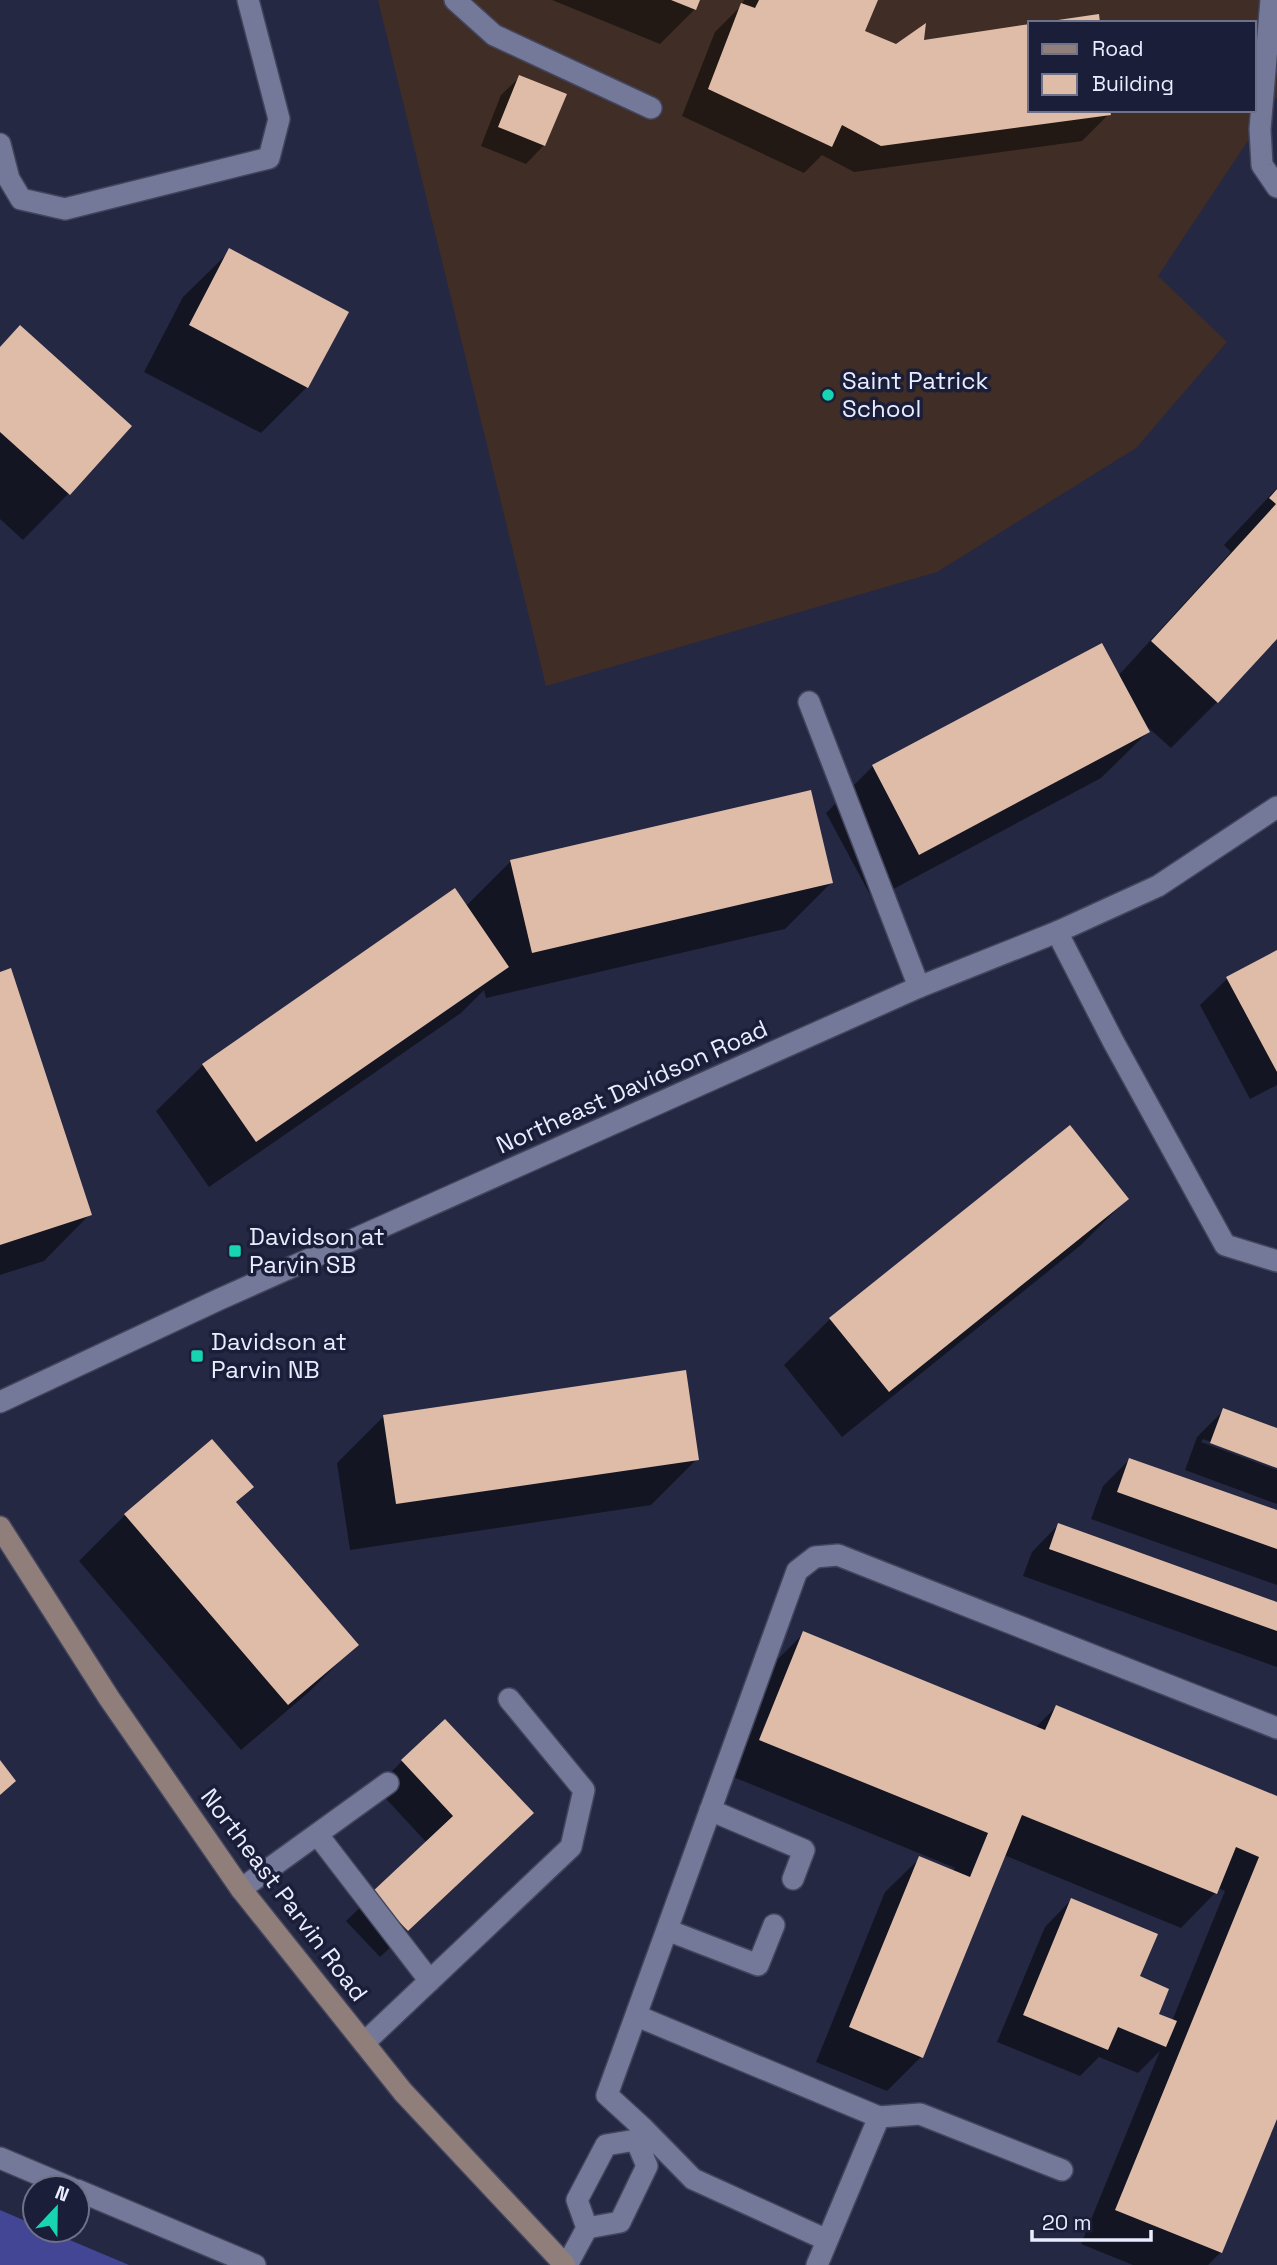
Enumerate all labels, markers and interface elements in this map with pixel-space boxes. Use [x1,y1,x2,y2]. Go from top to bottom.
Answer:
legend [1028,21,1256,112]
text: Road [1092,35,1144,62]
text: Building [1092,70,1174,97]
place label: Saint Patrick School [842,365,988,424]
marker: Saint Patrick School [820,387,836,403]
street label: Northeast Davidson Road [491,1013,772,1160]
place label: Davidson at Parvin SB [249,1221,385,1280]
marker: Davidson at Parvin SB [227,1243,243,1259]
place label: Davidson at Parvin NB [211,1326,347,1385]
marker: Davidson at Parvin NB [189,1348,205,1364]
street label: Northeast Parvin Road [194,1782,375,2007]
north arrow [21,2174,91,2244]
text: N [52,2180,73,2208]
scale bar [1032,2198,1151,2242]
text: 20 m [1042,2209,1092,2236]

